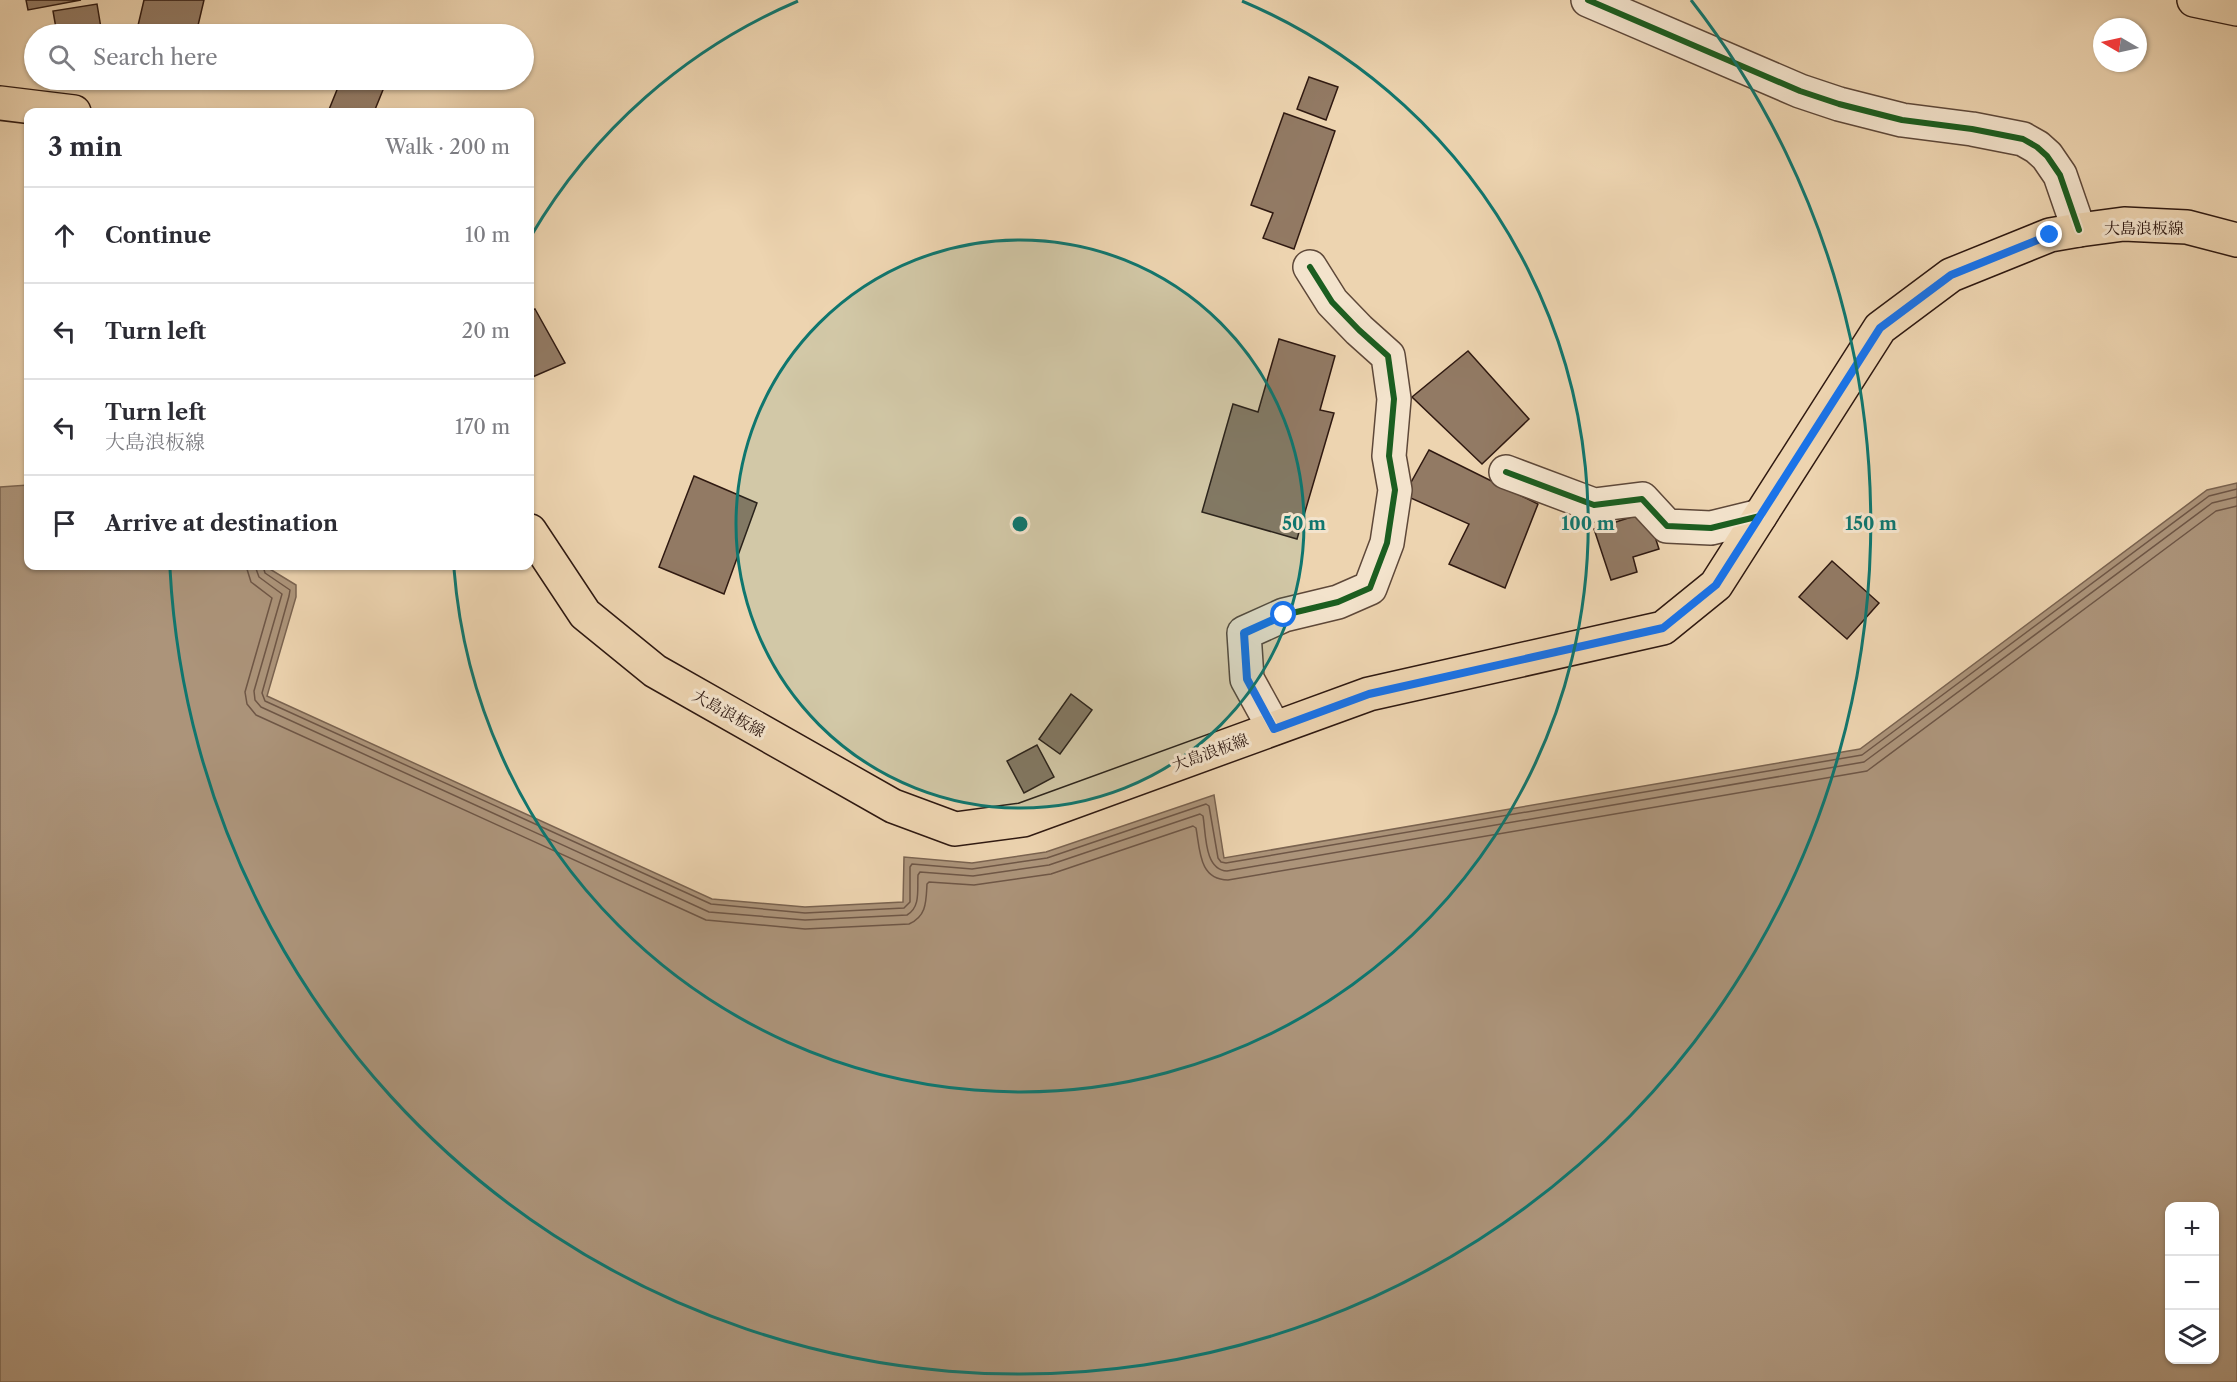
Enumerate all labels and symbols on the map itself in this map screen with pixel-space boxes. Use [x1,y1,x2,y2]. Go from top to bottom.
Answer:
north arrow [2093,18,2147,72]
street label: 大島浪板線 [2104,218,2184,238]
route end [2036,221,2062,247]
text: 50 m [1282,513,1326,535]
text: 100 m [1561,513,1615,535]
text: 150 m [1845,513,1897,535]
centre of rings [1010,514,1030,534]
route start [1270,601,1296,627]
street label: 大島浪板線 [689,685,769,741]
street label: 大島浪板線 [1169,729,1251,775]

